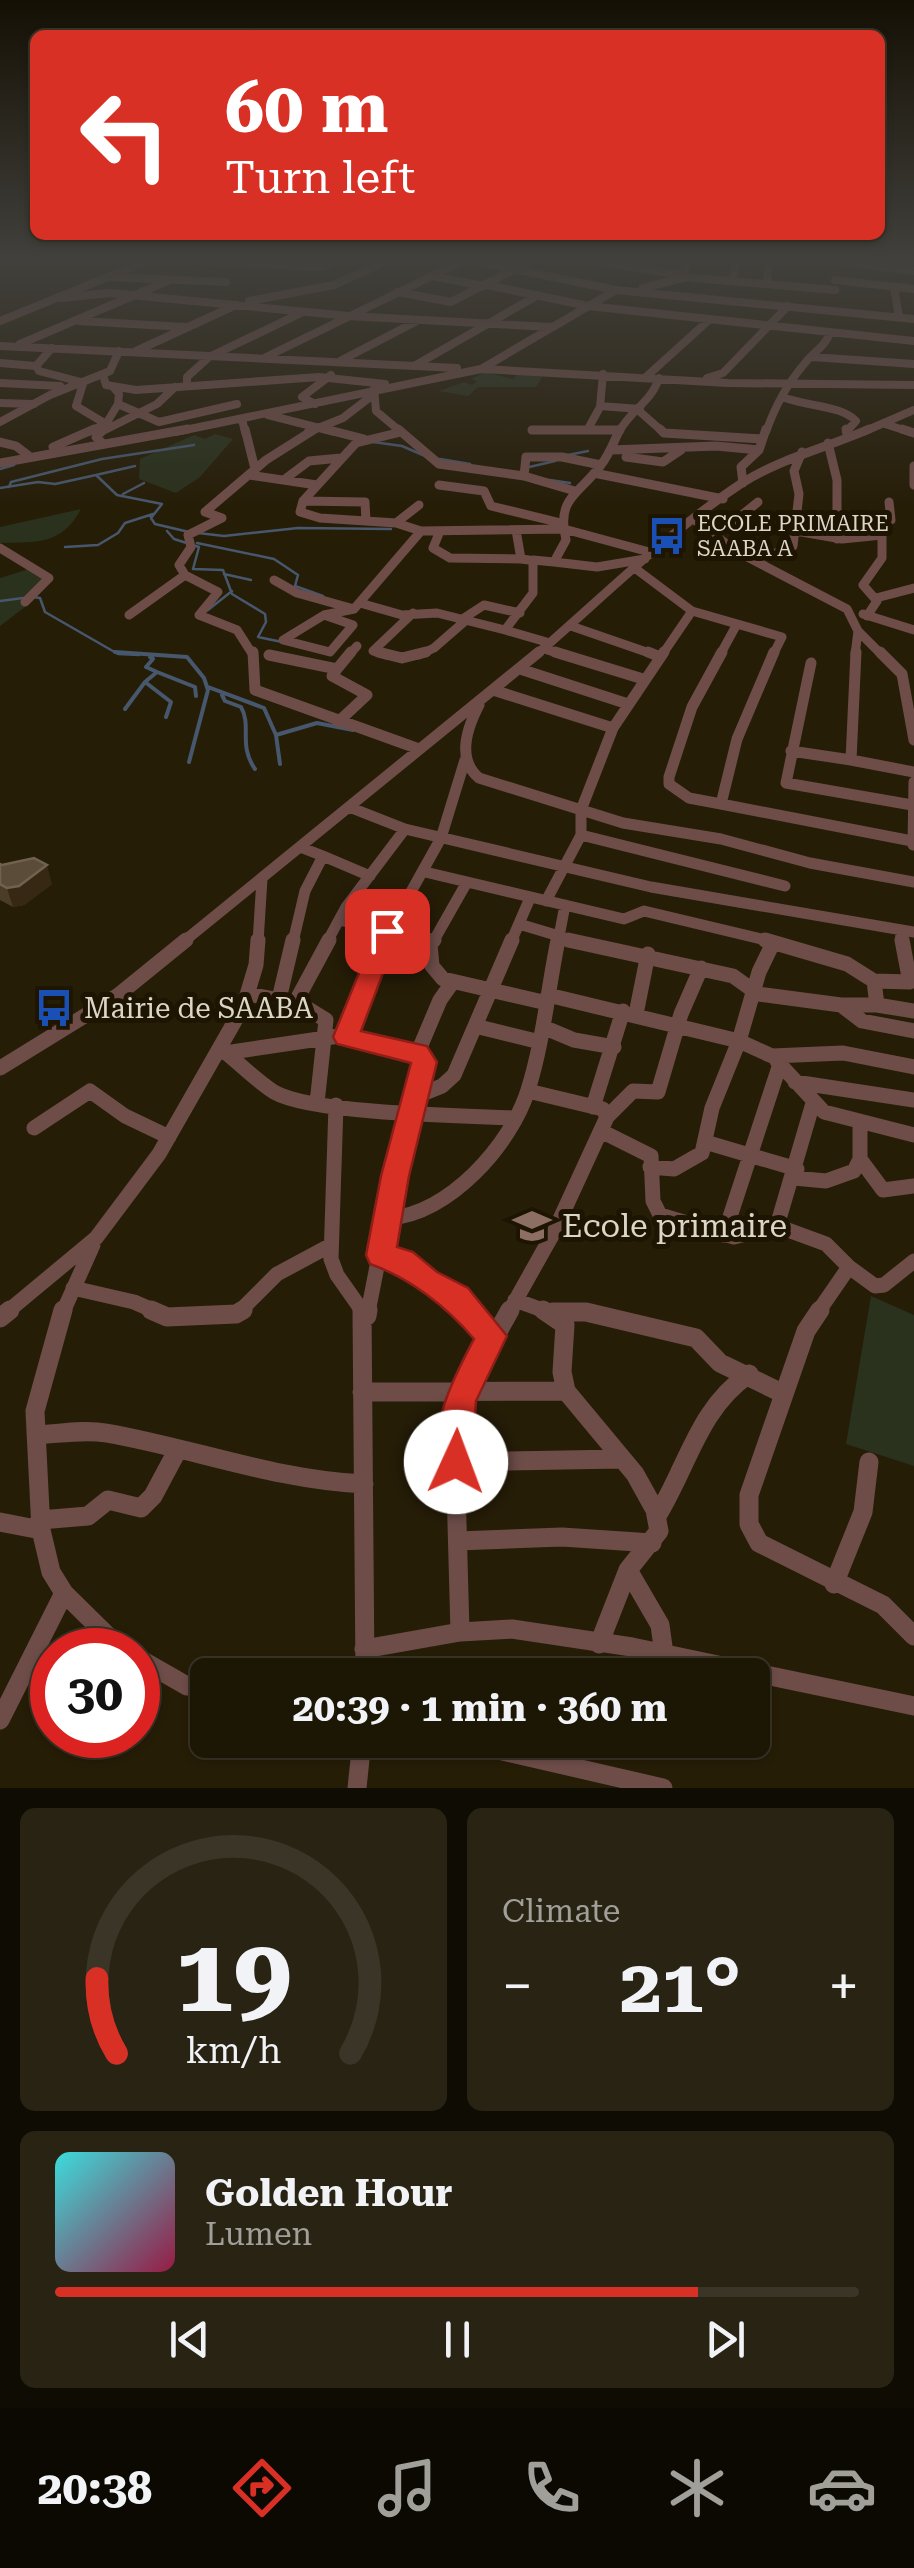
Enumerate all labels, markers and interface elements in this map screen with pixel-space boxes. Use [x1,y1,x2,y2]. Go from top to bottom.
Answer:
text: 60 m [225,67,389,149]
icon: left [60,70,190,200]
text: Turn left [225,151,415,204]
place label: ECOLE PRIMAIRE SAABA A [697,511,889,561]
bus stop icon: ECOLE PRIMAIRE SAABA A [646,515,688,557]
pin [345,889,430,974]
icon: arrive [360,904,415,959]
bus stop icon: Mairie de SAABA [33,987,75,1029]
place label: Mairie de SAABA [84,992,313,1025]
school or university icon: Ecole primaire [511,1205,553,1247]
place label: Ecole primaire [562,1207,787,1245]
position arrow [404,1410,508,1514]
speed limit sign: 30 [30,1628,160,1758]
text: 20:39 · 1 min · 360 m [293,1686,667,1730]
text: Climate [502,1892,620,1930]
text: 19 [175,1915,292,2036]
text: 21° [620,1942,741,2030]
text: − [502,1954,533,2018]
text: + [828,1954,859,2018]
text: km/h [186,2030,281,2072]
text: Golden Hour [205,2171,453,2215]
text: Lumen [205,2215,312,2253]
icon: previous [162,2312,217,2367]
icon: pause [430,2312,485,2367]
icon: next [698,2312,753,2367]
icon: directions [227,2453,297,2523]
icon: music [372,2453,442,2523]
icon: phone [517,2453,587,2523]
icon: climate [662,2453,732,2523]
icon: car [807,2453,877,2523]
text: 20:38 [37,2462,152,2515]

